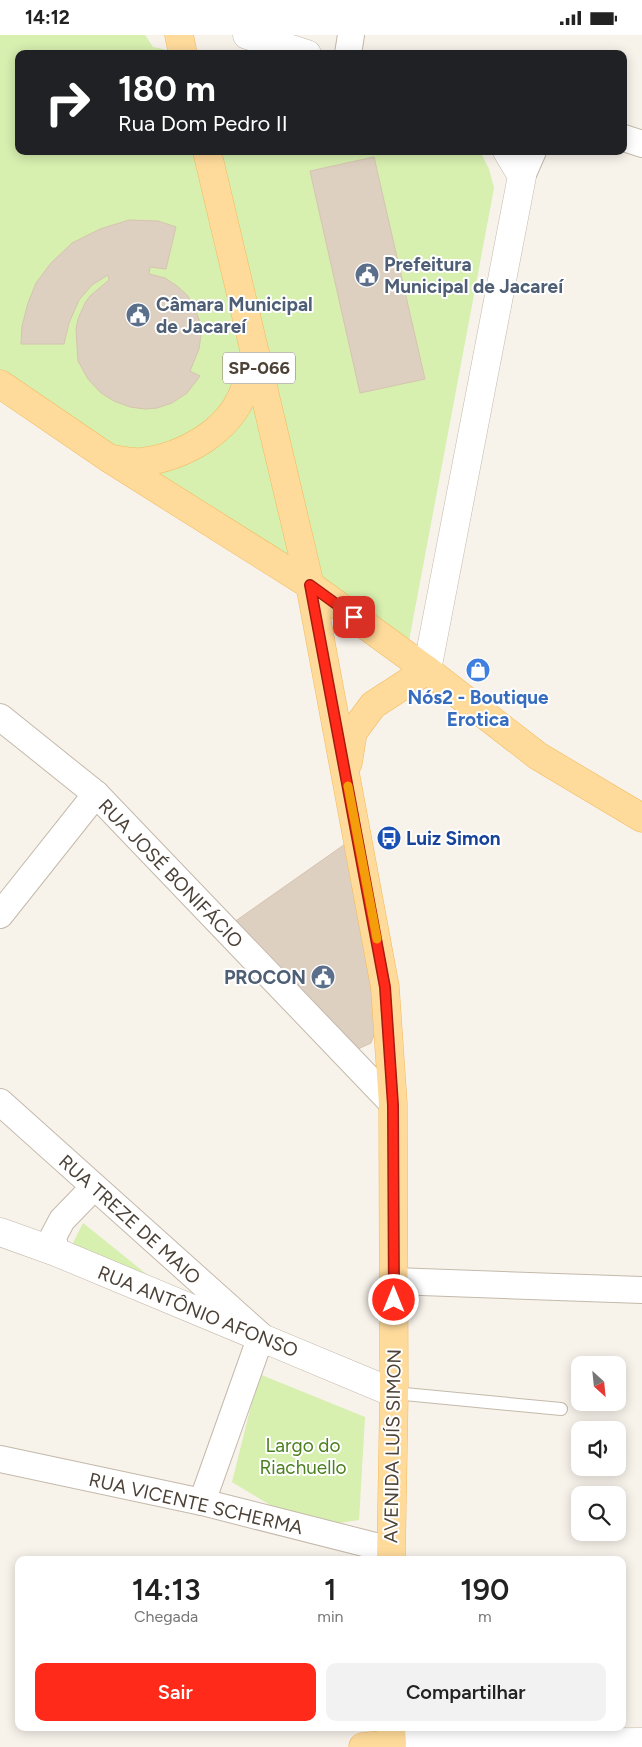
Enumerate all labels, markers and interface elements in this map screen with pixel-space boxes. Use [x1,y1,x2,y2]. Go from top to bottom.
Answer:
text: 14:12 [25,6,70,29]
text: 180 m [118,68,216,110]
icon: right [35,70,100,135]
text: Rua Dom Pedro II [118,110,288,137]
place label: Prefeitura Municipal de Jacareí [384,253,564,298]
public building icon: Prefeitura Municipal de Jacareí [354,262,380,288]
place label: Câmara Municipal de Jacareí [156,293,313,338]
public building icon: Câmara Municipal de Jacareí [125,302,151,328]
road number: SP-066 [223,352,295,383]
pin [333,596,375,638]
icon: arrive [340,603,368,631]
shop icon: Nós2 - Boutique Erotica [465,657,491,683]
place label: Nós2 - Boutique Erotica [407,686,549,731]
street label: RUA JOSÉ BONIFÁCIO [94,794,248,953]
bus stop icon: Luiz Simon [376,825,402,851]
place label: Luiz Simon [406,827,500,850]
public building icon: PROCON [310,964,336,990]
place label: PROCON [224,966,306,989]
street label: RUA TREZE DE MAIO [54,1150,205,1289]
street label: RUA ANTÔNIO AFONSO [94,1261,301,1362]
position arrow [367,1273,419,1325]
street label: AVENIDA LUÍS SIMON [379,1349,406,1543]
north arrow [571,1356,626,1411]
map controls [571,1356,626,1541]
button: sound [571,1421,626,1476]
park label: Largo do Riachuello [259,1434,347,1479]
street label: RUA VICENTE SCHERMA [87,1468,305,1539]
button: search [571,1486,626,1541]
text: 14:13 [132,1571,201,1608]
text: 1 [324,1571,337,1608]
text: 190 [460,1571,509,1608]
text: Chegada [134,1607,198,1626]
text: min [317,1607,344,1626]
text: m [478,1607,492,1626]
button: Sair [35,1663,316,1721]
button: Compartilhar [326,1663,606,1721]

